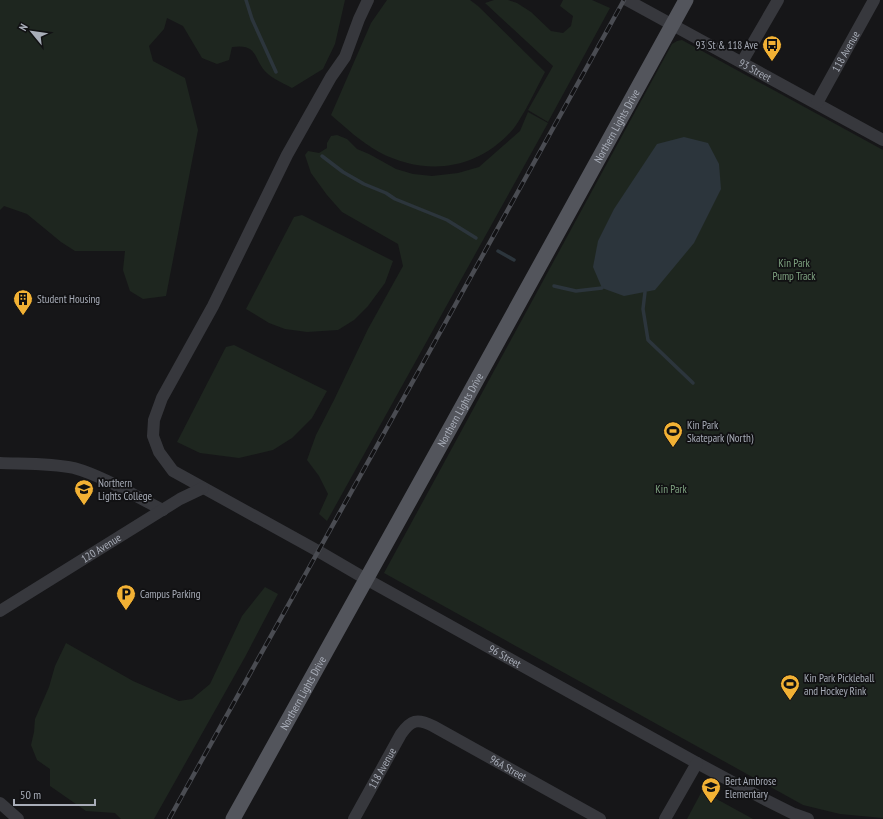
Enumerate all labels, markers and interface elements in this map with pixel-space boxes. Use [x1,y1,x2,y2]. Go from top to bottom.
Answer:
north arrow [12,12,52,52]
text: N [16,21,31,33]
street label: 118 Avenue [829,28,863,74]
bus stop icon: 93 St & 118 Ave [761,34,783,62]
place label: 93 St & 118 Ave [696,38,758,52]
street label: 93 Street [736,55,774,85]
street label: Northern Lights Drive [591,86,643,165]
park label: Kin Park Pump Track [772,256,816,283]
building icon: Student Housing [12,288,34,316]
place label: Student Housing [37,292,100,306]
street label: Northern Lights Drive [434,370,486,449]
place label: Kin Park Skatepark (North) [687,418,754,445]
sports icon: Kin Park Skatepark (North) [662,420,684,448]
place label: Northern Lights College [98,476,152,503]
school or university icon: Northern Lights College [73,478,95,506]
park label: Kin Park [655,482,687,496]
street label: 120 Avenue [78,530,124,566]
parking icon: Campus Parking [115,583,137,611]
place label: Campus Parking [140,587,201,601]
street label: 96 Street [486,642,524,671]
street label: Northern Lights Drive [277,653,329,732]
place label: Kin Park Pickleball and Hockey Rink [804,671,875,698]
sports icon: Kin Park Pickleball and Hockey Rink [779,673,801,701]
street label: 118 Avenue [365,745,399,791]
street label: 96A Street [487,752,529,784]
place label: Bert Ambrose Elementary [725,774,777,801]
school or university icon: Bert Ambrose Elementary [700,776,722,804]
scale bar [14,781,95,807]
text: 50 m [20,787,41,802]

